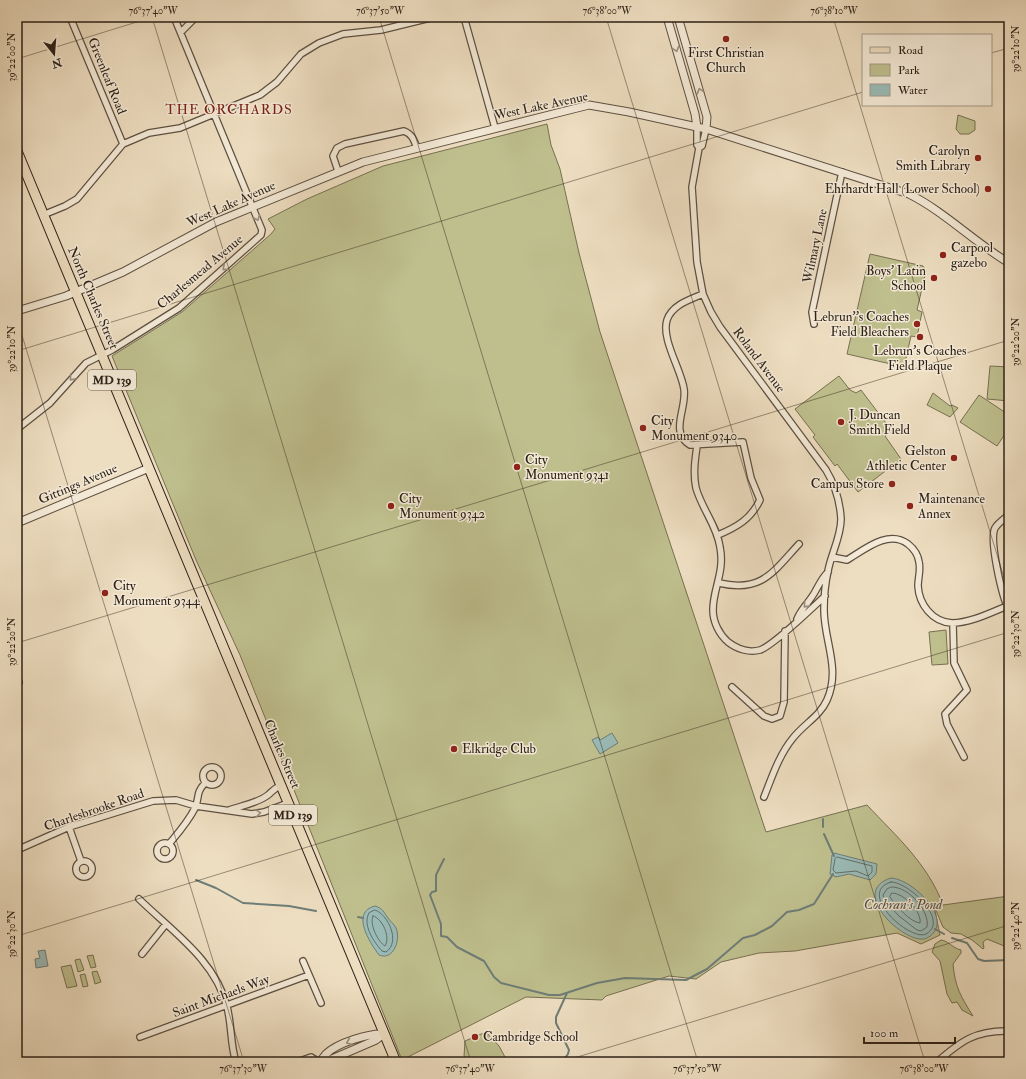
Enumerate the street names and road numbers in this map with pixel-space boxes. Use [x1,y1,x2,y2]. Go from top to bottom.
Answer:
street label: Greenleaf Road [84,35,130,117]
street label: West Lake Avenue [492,88,590,124]
street label: West Lake Avenue [183,177,278,231]
street label: Wilmary Lane [799,207,832,286]
street label: Charlesmead Avenue [154,231,247,313]
street label: North Charles Street [64,244,122,352]
street label: Roland Avenue [729,324,789,396]
road number: MD 139 [88,370,136,390]
street label: Gittings Avenue [36,460,120,508]
street label: Charles Street [260,717,304,791]
street label: Charlesbrooke Road [42,785,147,835]
road number: MD 139 [269,805,317,825]
street label: Saint Michaels Way [170,971,272,1022]

